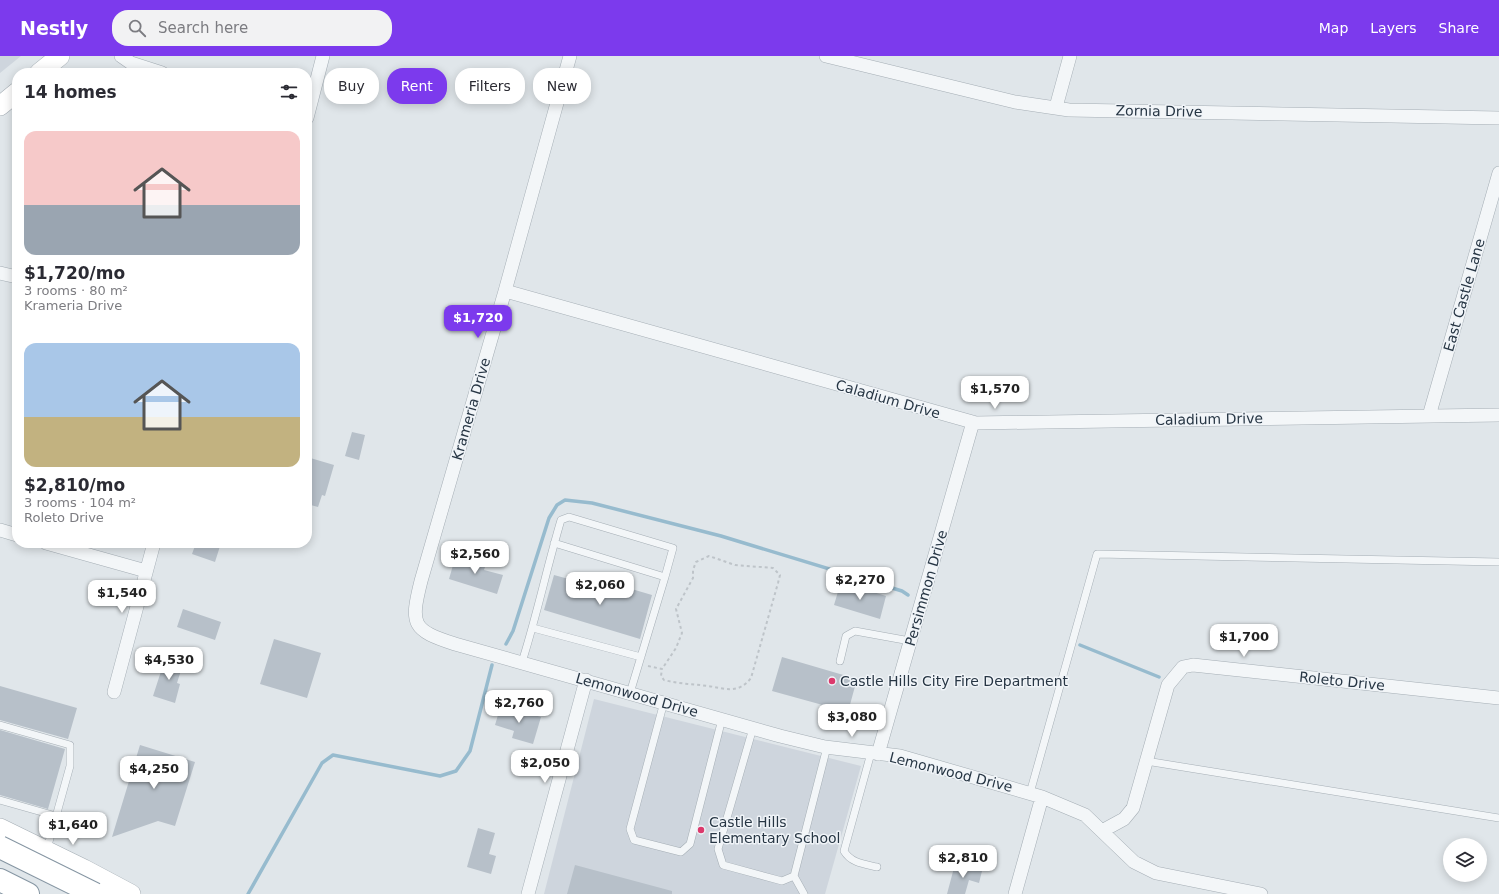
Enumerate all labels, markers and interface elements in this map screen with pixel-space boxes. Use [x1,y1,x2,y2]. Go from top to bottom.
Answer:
search box [112,10,392,46]
text: Nestly [20,17,88,39]
icon: search [126,17,148,39]
text: Search here [158,19,248,37]
text: Map [1319,20,1348,36]
text: Layers [1370,20,1417,36]
text: Share [1439,20,1479,36]
chip: Buy [324,68,379,104]
chip: Rent [387,68,447,104]
chip: Filters [455,68,525,104]
chip: New [533,68,591,104]
icon: filters [278,81,300,103]
text: 14 homes [24,82,117,102]
street label: Zornia Drive [1115,102,1203,120]
icon: home [126,157,198,229]
street label: East Castle Lane [1440,237,1488,353]
text: $1,720/mo [24,263,125,283]
text: 3 rooms · 80 m² [24,283,128,298]
text: Krameria Drive [24,298,122,313]
pin: $1,720 [445,305,511,339]
text: $1,720 [453,310,503,325]
street label: Krameria Drive [449,356,493,462]
icon: home [126,369,198,441]
street label: Caladium Drive [834,376,942,422]
pin: $1,570 [962,376,1028,410]
text: $1,570 [970,381,1020,396]
street label: Caladium Drive [1155,410,1263,428]
text: $2,810/mo [24,475,125,495]
text: 3 rooms · 104 m² [24,495,136,510]
text: Roleto Drive [24,510,104,525]
street label: Persimmon Drive [902,528,950,648]
pin: $2,560 [442,541,508,575]
text: $2,560 [450,546,500,561]
pin: $2,270 [827,567,893,601]
pin: $2,060 [567,572,633,606]
text: $2,270 [835,572,885,587]
text: $2,060 [575,577,625,592]
pin: $1,540 [89,580,155,614]
text: $1,540 [97,585,147,600]
pin: $1,700 [1211,624,1277,658]
text: $1,700 [1219,629,1269,644]
pin: $4,530 [136,647,202,681]
text: $4,530 [144,652,194,667]
street label: Roleto Drive [1298,669,1386,693]
street label: Lemonwood Drive [574,670,700,720]
place label: Castle Hills City Fire Department [840,673,1069,689]
marker: Castle Hills City Fire Department [827,676,837,686]
pin: $2,760 [486,690,552,724]
text: $2,760 [494,695,544,710]
pin: $3,080 [819,704,885,738]
text: $3,080 [827,709,877,724]
street label: Lemonwood Drive [888,749,1014,795]
pin: $2,050 [512,750,578,784]
text: $2,050 [520,755,570,770]
pin: $4,250 [121,756,187,790]
text: $4,250 [129,761,179,776]
pin: $1,640 [40,812,106,846]
place label: Castle Hills Elementary School [709,814,841,846]
text: $1,640 [48,817,98,832]
marker: Castle Hills Elementary School [696,825,706,835]
map controls [1443,838,1487,882]
button: layers [1443,838,1487,882]
pin: $2,810 [930,845,996,879]
text: $2,810 [938,850,988,865]

